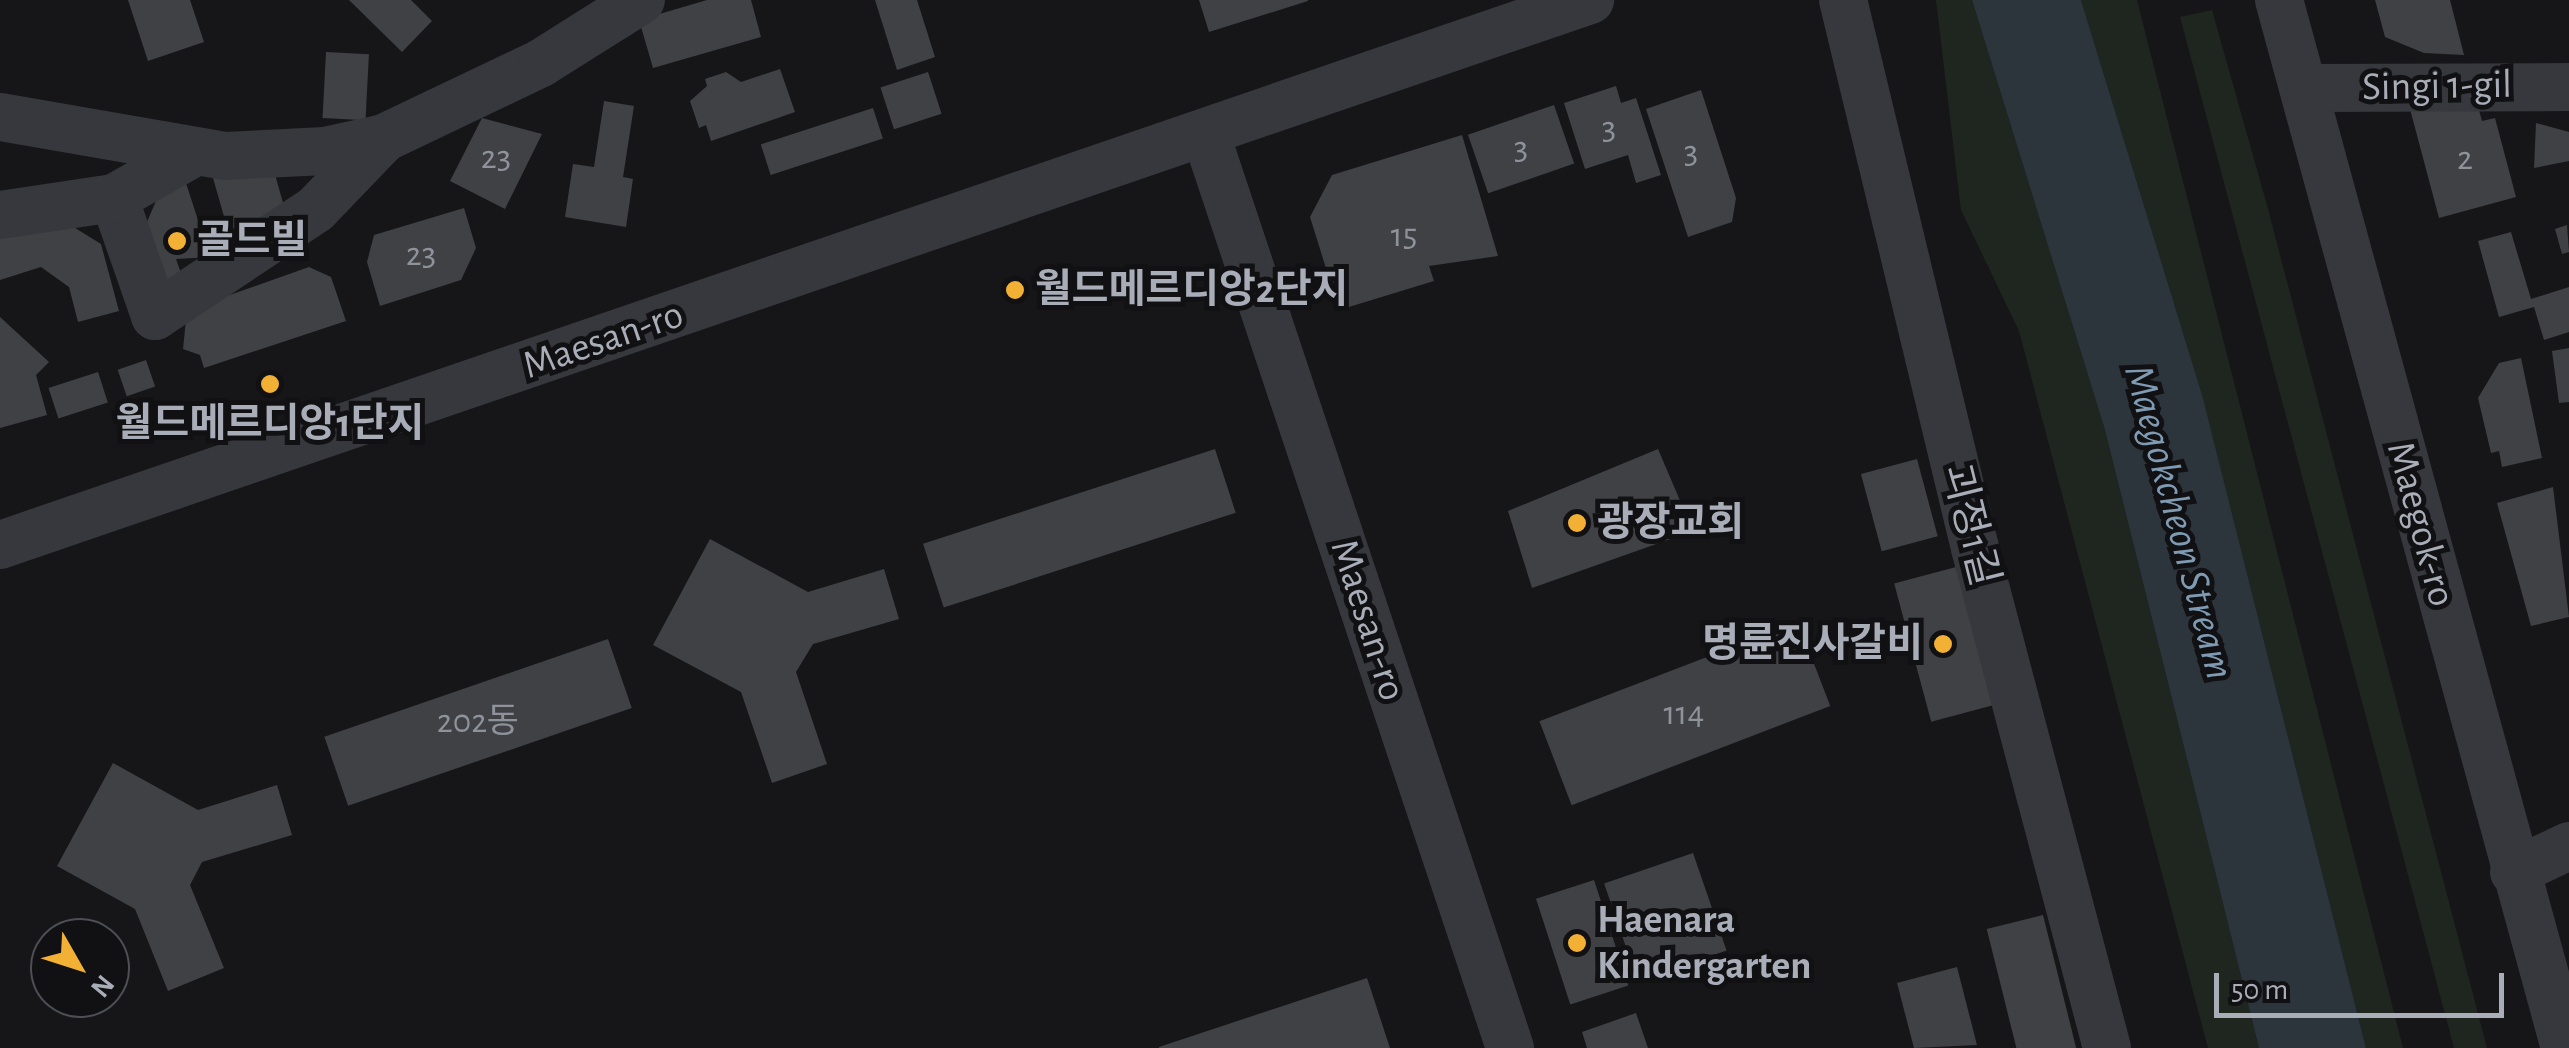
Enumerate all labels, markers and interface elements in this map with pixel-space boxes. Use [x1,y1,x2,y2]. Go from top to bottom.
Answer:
street label: Singi 1-gil [2362,61,2512,111]
house number: 3 [1602,108,1616,150]
house number: 3 [1514,128,1528,170]
house number: 3 [1684,132,1698,174]
house number: 23 [481,137,511,179]
house number: 2 [2457,138,2473,180]
house number: 15 [1391,215,1417,257]
place label: 골드빌 [197,217,307,265]
marker: 골드빌 [166,230,188,252]
house number: 23 [406,234,436,276]
place label: 월드메르디앙2단지 [1035,266,1348,314]
marker: 월드메르디앙2단지 [1004,279,1026,301]
street label: Maesan-ro [517,290,689,390]
water label: Maegokcheon Stream [2113,359,2245,685]
marker: 월드메르디앙1단지 [259,373,281,395]
place label: 월드메르디앙1단지 [116,400,424,448]
street label: Maegok-ro [2376,436,2466,612]
street label: 괴정1길 [1932,459,2008,591]
place label: 광장교회 [1597,499,1744,547]
marker: 광장교회 [1566,512,1588,534]
street label: Maesan-ro [1319,533,1417,707]
place label: 명륜진사갈비 [1702,620,1923,668]
marker: 명륜진사갈비 [1932,633,1954,655]
house number: 114 [1664,693,1704,735]
house number: 202동 [437,701,519,743]
place label: Haenara Kindergarten [1597,896,1812,990]
north arrow [30,918,130,1018]
marker: Haenara Kindergarten [1566,932,1588,954]
scale bar [2219,953,2509,1015]
text: N [85,969,119,1002]
text: 50 m [2231,975,2288,1005]

